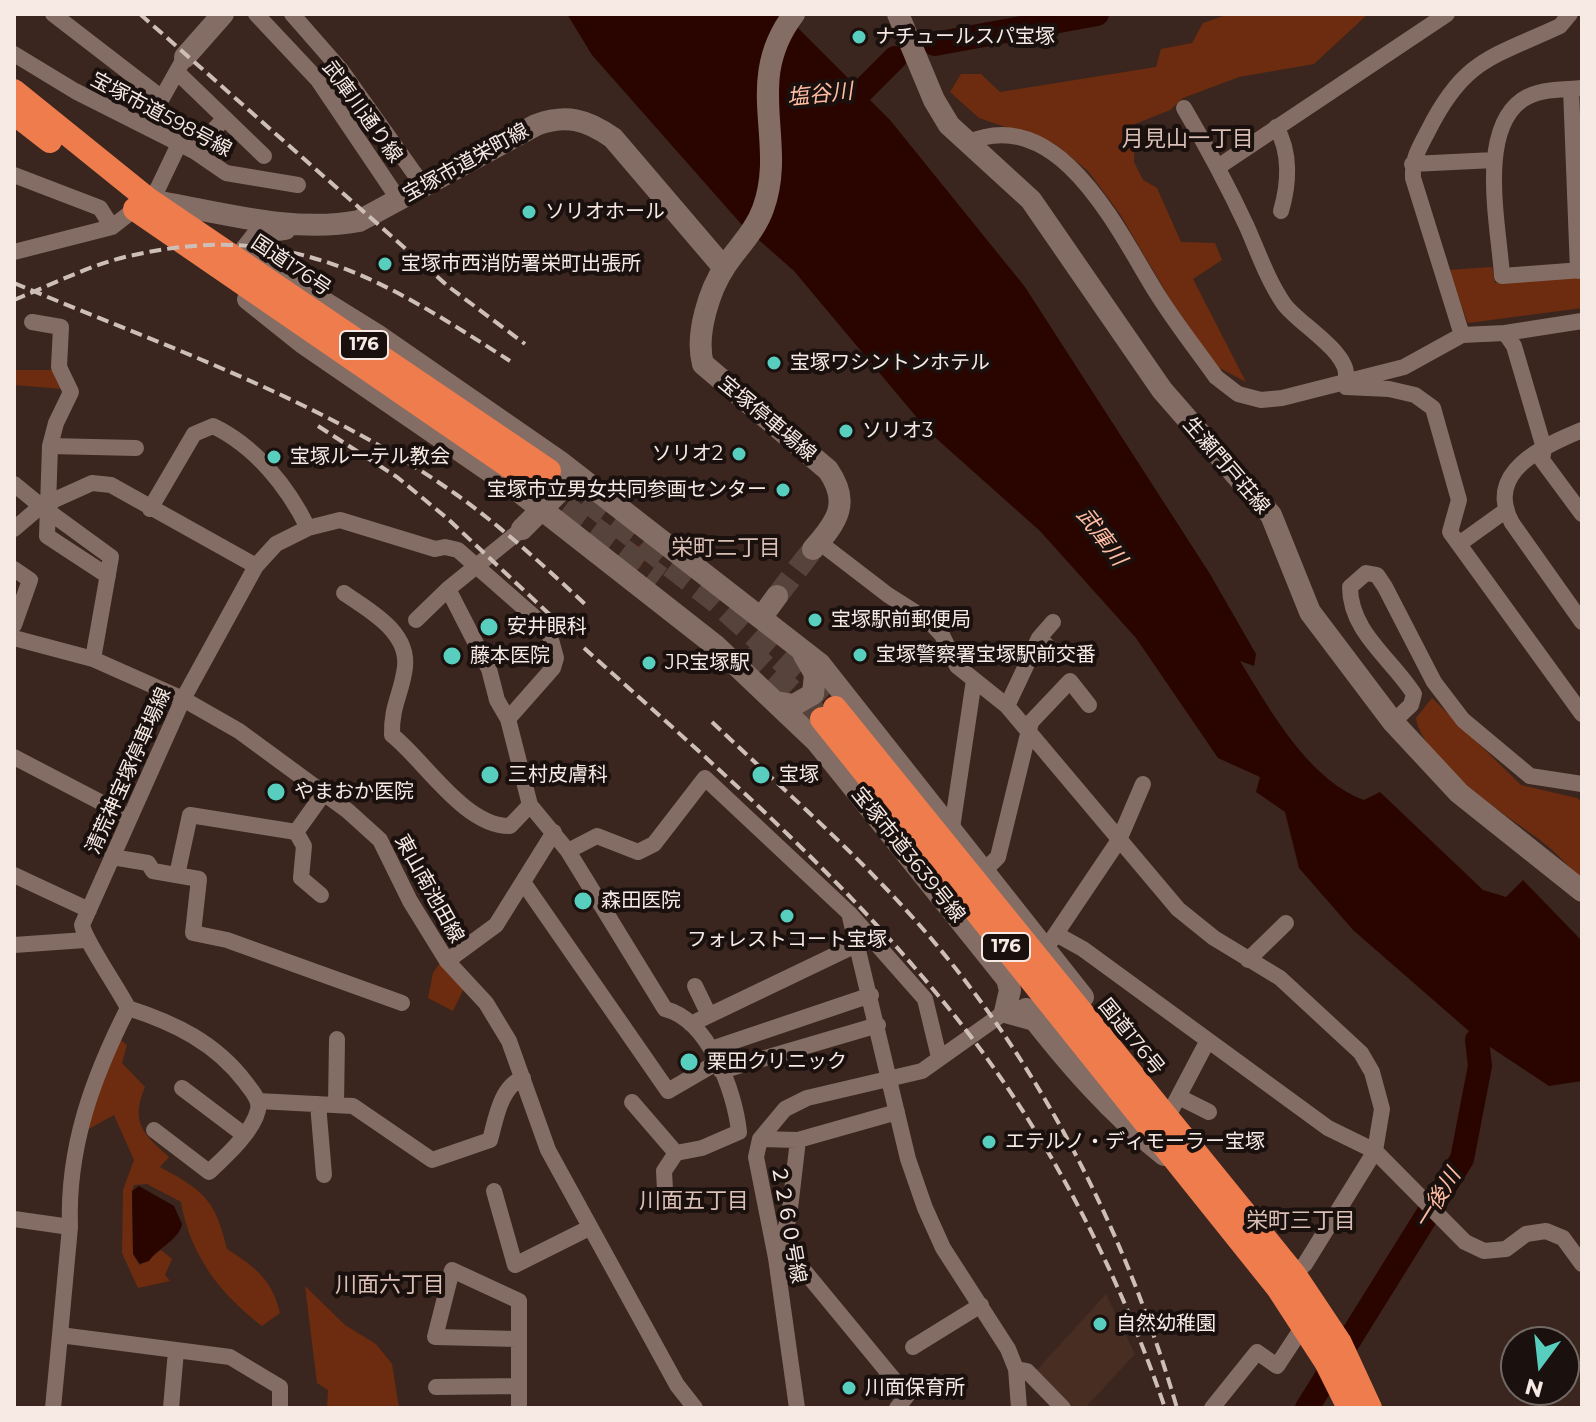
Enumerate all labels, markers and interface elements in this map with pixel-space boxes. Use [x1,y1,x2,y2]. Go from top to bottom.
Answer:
place label: ナチュールスパ宝塚 [875,25,1055,49]
marker: ナチュールスパ宝塚 [850,28,868,46]
street label: 武庫川通り線 [317,56,407,168]
street label: 宝塚市道598号線 [86,68,236,162]
water label: 塩谷川 [786,78,854,112]
street label: 宝塚市道栄町線 [399,119,533,207]
district label: 月見山一丁目 [1122,127,1254,153]
place label: ソリオホール [545,200,665,224]
marker: ソリオホール [520,203,538,221]
street label: 国道176号 [247,231,335,301]
place label: 宝塚市西消防署栄町出張所 [401,252,641,276]
marker: 宝塚市西消防署栄町出張所 [376,255,394,273]
road number: 176 [340,331,388,359]
place label: 宝塚ワシントンホテル [790,351,990,375]
marker: 宝塚ワシントンホテル [765,354,783,372]
street label: 宝塚停車場線 [713,371,821,467]
street label: 生瀬門戸荘線 [1178,413,1274,519]
place label: ソリオ3 [862,419,933,443]
marker: ソリオ3 [837,422,855,440]
place label: ソリオ2 [652,442,723,466]
place label: 宝塚ルーテル教会 [290,445,450,469]
marker: ソリオ2 [730,445,748,463]
marker: 宝塚ルーテル教会 [265,448,283,466]
place label: 宝塚市立男女共同参画センター [487,478,767,502]
marker: 宝塚市立男女共同参画センター [774,481,792,499]
water label: 武庫川 [1071,503,1131,571]
district label: 栄町二丁目 [671,536,781,562]
place label: 宝塚駅前郵便局 [831,608,971,632]
marker: 宝塚駅前郵便局 [806,611,824,629]
place label: 安井眼科 [507,615,587,639]
marker: 安井眼科 [478,616,500,638]
place label: 宝塚警察署宝塚駅前交番 [876,643,1096,667]
place label: 藤本医院 [470,644,550,668]
marker: 藤本医院 [441,645,463,667]
marker: 宝塚警察署宝塚駅前交番 [851,646,869,664]
place label: JR宝塚駅 [665,651,749,675]
marker: JR宝塚駅 [640,654,658,672]
street label: 清荒神宝塚停車場線 [81,684,177,858]
place label: 三村皮膚科 [508,763,608,787]
place label: 宝塚 [779,763,819,787]
marker: 三村皮膚科 [479,764,501,786]
marker: 宝塚 [750,764,772,786]
place label: やまおか医院 [294,780,414,804]
marker: やまおか医院 [265,781,287,803]
street label: 宝塚市道3639号線 [846,783,970,927]
street label: 東山南池田線 [389,831,469,947]
place label: 森田医院 [601,889,681,913]
marker: 森田医院 [572,890,594,912]
marker: フォレストコート宝塚 [778,907,796,925]
place label: フォレストコート宝塚 [687,928,887,952]
road number: 176 [982,933,1030,961]
street label: 国道176号 [1093,994,1169,1080]
place label: 栗田クリニック [707,1050,847,1074]
marker: 栗田クリニック [678,1051,700,1073]
place label: エテルノ・ディモーラー宝塚 [1005,1130,1265,1154]
marker: エテルノ・ディモーラー宝塚 [980,1133,998,1151]
street label: ２２６０号線 [766,1163,810,1285]
water label: 一後川 [1409,1164,1467,1234]
district label: 川面五丁目 [639,1189,749,1215]
district label: 栄町三丁目 [1246,1209,1356,1235]
district label: 川面六丁目 [335,1273,445,1299]
place label: 自然幼稚園 [1116,1312,1216,1336]
marker: 自然幼稚園 [1091,1315,1109,1333]
north arrow [1500,1326,1580,1406]
text: N [1522,1372,1546,1403]
place label: 川面保育所 [865,1376,965,1400]
marker: 川面保育所 [840,1379,858,1397]

